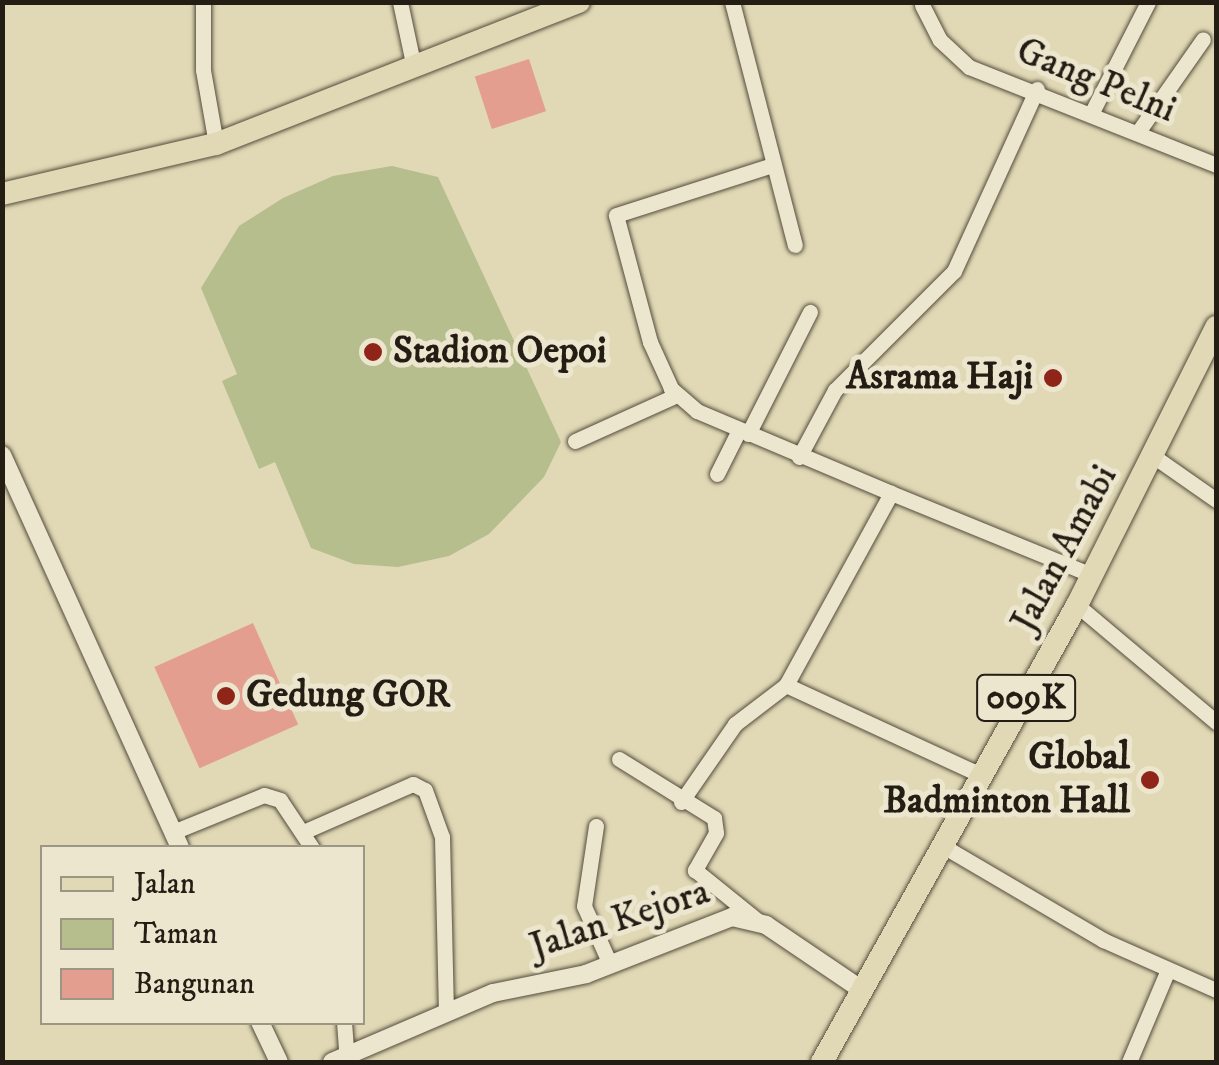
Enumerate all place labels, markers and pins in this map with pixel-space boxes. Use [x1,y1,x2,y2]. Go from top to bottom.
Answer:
place label: Stadion Oepoi [393,329,606,375]
marker: Stadion Oepoi [362,341,384,363]
place label: Asrama Haji [846,355,1033,401]
marker: Asrama Haji [1042,367,1064,389]
place label: Gedung GOR [246,673,451,719]
marker: Gedung GOR [215,685,237,707]
place label: Global Badminton Hall [883,735,1130,824]
marker: Global Badminton Hall [1139,769,1161,791]

